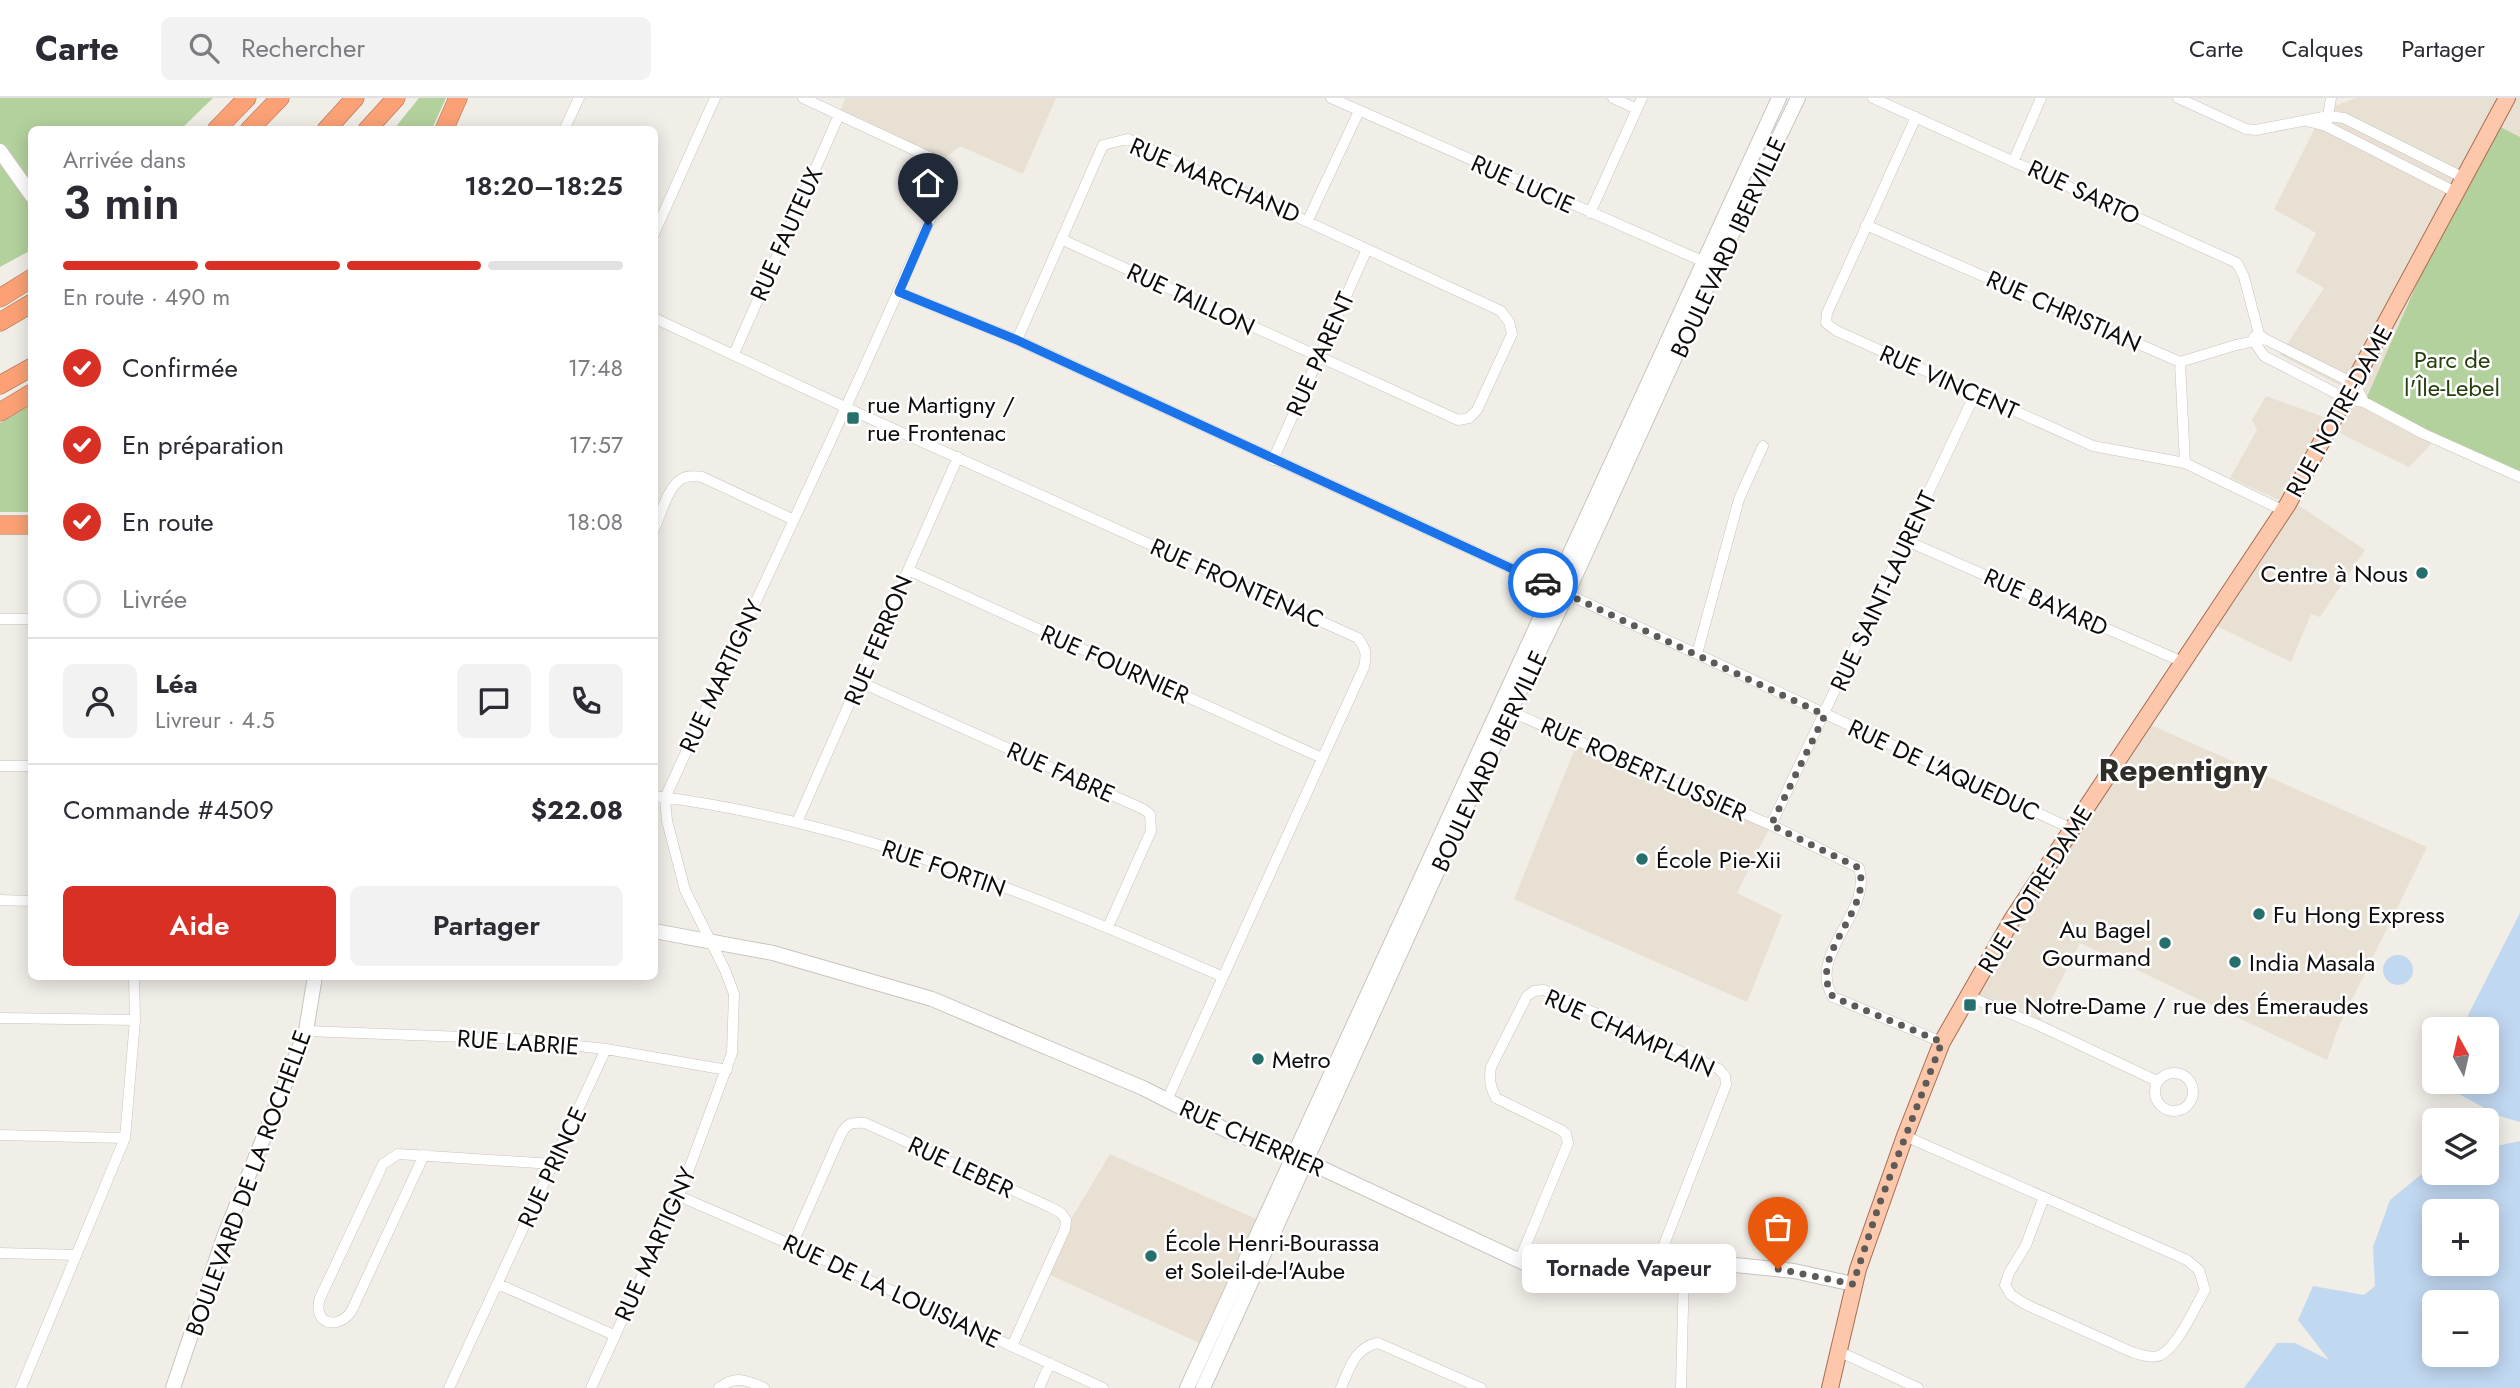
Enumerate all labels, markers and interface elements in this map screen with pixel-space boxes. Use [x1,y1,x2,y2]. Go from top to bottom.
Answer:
search box [161,17,651,80]
text: Carte [35,25,119,72]
icon: search [185,29,223,67]
text: Rechercher [241,29,365,67]
text: Carte [2189,31,2243,66]
text: Calques [2281,31,2363,66]
text: Partager [2401,31,2485,66]
street label: RUE MARCHAND [1124,128,1306,232]
street label: BOULEVARD IBERVILLE [1661,131,1795,363]
text: Arrivée dans [63,143,186,177]
street label: RUE LUCIE [1466,146,1580,222]
street label: RUE SARTO [2022,151,2146,233]
pin [898,153,958,225]
street label: RUE FAUTEUX [741,161,831,306]
icon: home [909,164,947,202]
text: 18:20–18:25 [464,167,623,205]
text: 3 min [63,170,180,236]
street label: RUE TAILLON [1121,254,1261,344]
street label: RUE CHRISTIAN [1981,261,2147,361]
text: En route · 490 m [63,280,230,314]
street label: RUE PARENT [1277,286,1363,422]
street label: RUE NOTRE-DAME [2277,318,2401,504]
street label: RUE VINCENT [1874,336,2024,428]
park label: Parc de l'Île-Lebel [2404,342,2500,405]
icon: check [63,349,101,387]
text: Confirmée [122,349,238,387]
text: 17:48 [568,351,623,385]
place label: rue Martigny / rue Frontenac [867,387,1015,450]
marker: rue Martigny / rue Frontenac [845,410,861,426]
icon: check [63,426,101,464]
text: En préparation [122,426,284,464]
text: 17:57 [569,428,623,462]
street label: RUE SAINT-LAURENT [1821,485,1945,697]
icon: check [63,503,101,541]
text: En route [122,503,214,541]
text: 18:08 [567,505,623,539]
street label: RUE FRONTENAC [1145,529,1329,637]
courier [1508,548,1578,618]
place label: Centre à Nous [2261,556,2408,591]
street label: RUE BAYARD [1978,559,2114,645]
icon: car [1524,564,1562,602]
marker: Centre à Nous [2414,565,2430,581]
street label: RUE FERRON [835,569,921,711]
text: Livrée [122,580,187,618]
street label: RUE MARTIGNY [670,593,772,758]
street label: RUE FOURNIER [1035,616,1195,713]
street label: BOULEVARD IBERVILLE [1422,645,1556,877]
button: person [63,664,137,738]
button: chat [457,664,531,738]
button: phone [549,664,623,738]
text: Léa [155,665,198,703]
text: Livreur · 4.5 [155,703,275,737]
street label: RUE ROBERT-LUSSIER [1535,708,1753,830]
street label: RUE DE L'AQUEDUC [1843,710,2045,830]
street label: RUE FABRE [1001,733,1121,811]
district label: Repentigny [2099,747,2268,793]
text: Commande #4509 [63,791,274,829]
text: $22.08 [531,791,623,829]
street label: RUE NOTRE-DAME [1969,798,2101,980]
street label: RUE FORTIN [877,830,1011,906]
place label: École Pie-Xii [1656,842,1781,877]
marker: École Pie-Xii [1634,851,1650,867]
button: Aide [63,886,336,966]
button: Partager [350,886,623,966]
place label: Fu Hong Express [2273,897,2445,932]
marker: Fu Hong Express [2251,906,2267,922]
place label: Au Bagel Gourmand [2042,912,2151,975]
marker: Au Bagel Gourmand [2157,935,2173,951]
place label: India Masala [2249,945,2375,980]
marker: India Masala [2227,954,2243,970]
street label: RUE CHAMPLAIN [1539,980,1721,1086]
place label: rue Notre-Dame / rue des Émeraudes [1984,988,2369,1023]
marker: rue Notre-Dame / rue des Émeraudes [1962,997,1978,1013]
north arrow [2422,1017,2499,1094]
map controls [2422,1017,2499,1367]
street label: RUE LABRIE [456,1020,580,1064]
street label: BOULEVARD DE LA ROCHELLE [176,1025,320,1341]
place label: Metro [1272,1042,1331,1077]
marker: Metro [1250,1051,1266,1067]
street label: RUE CHERRIER [1174,1090,1330,1186]
street label: RUE PRINCE [509,1101,595,1233]
button: layers [2422,1108,2499,1185]
street label: RUE LEBER [902,1127,1020,1207]
street label: RUE MARTIGNY [605,1161,705,1327]
pin [1748,1197,1808,1269]
button: + [2422,1199,2499,1276]
icon: bag [1759,1208,1797,1246]
street label: RUE DE LA LOUISIANE [777,1225,1007,1357]
place label: École Henri-Bourassa et Soleil-de-l'Aube [1165,1225,1379,1288]
callout: Tornade Vapeur [1522,1244,1736,1294]
marker: École Henri-Bourassa et Soleil-de-l'Aube [1143,1248,1159,1264]
text: Tornade Vapeur [1547,1251,1711,1285]
button: − [2422,1290,2499,1367]

